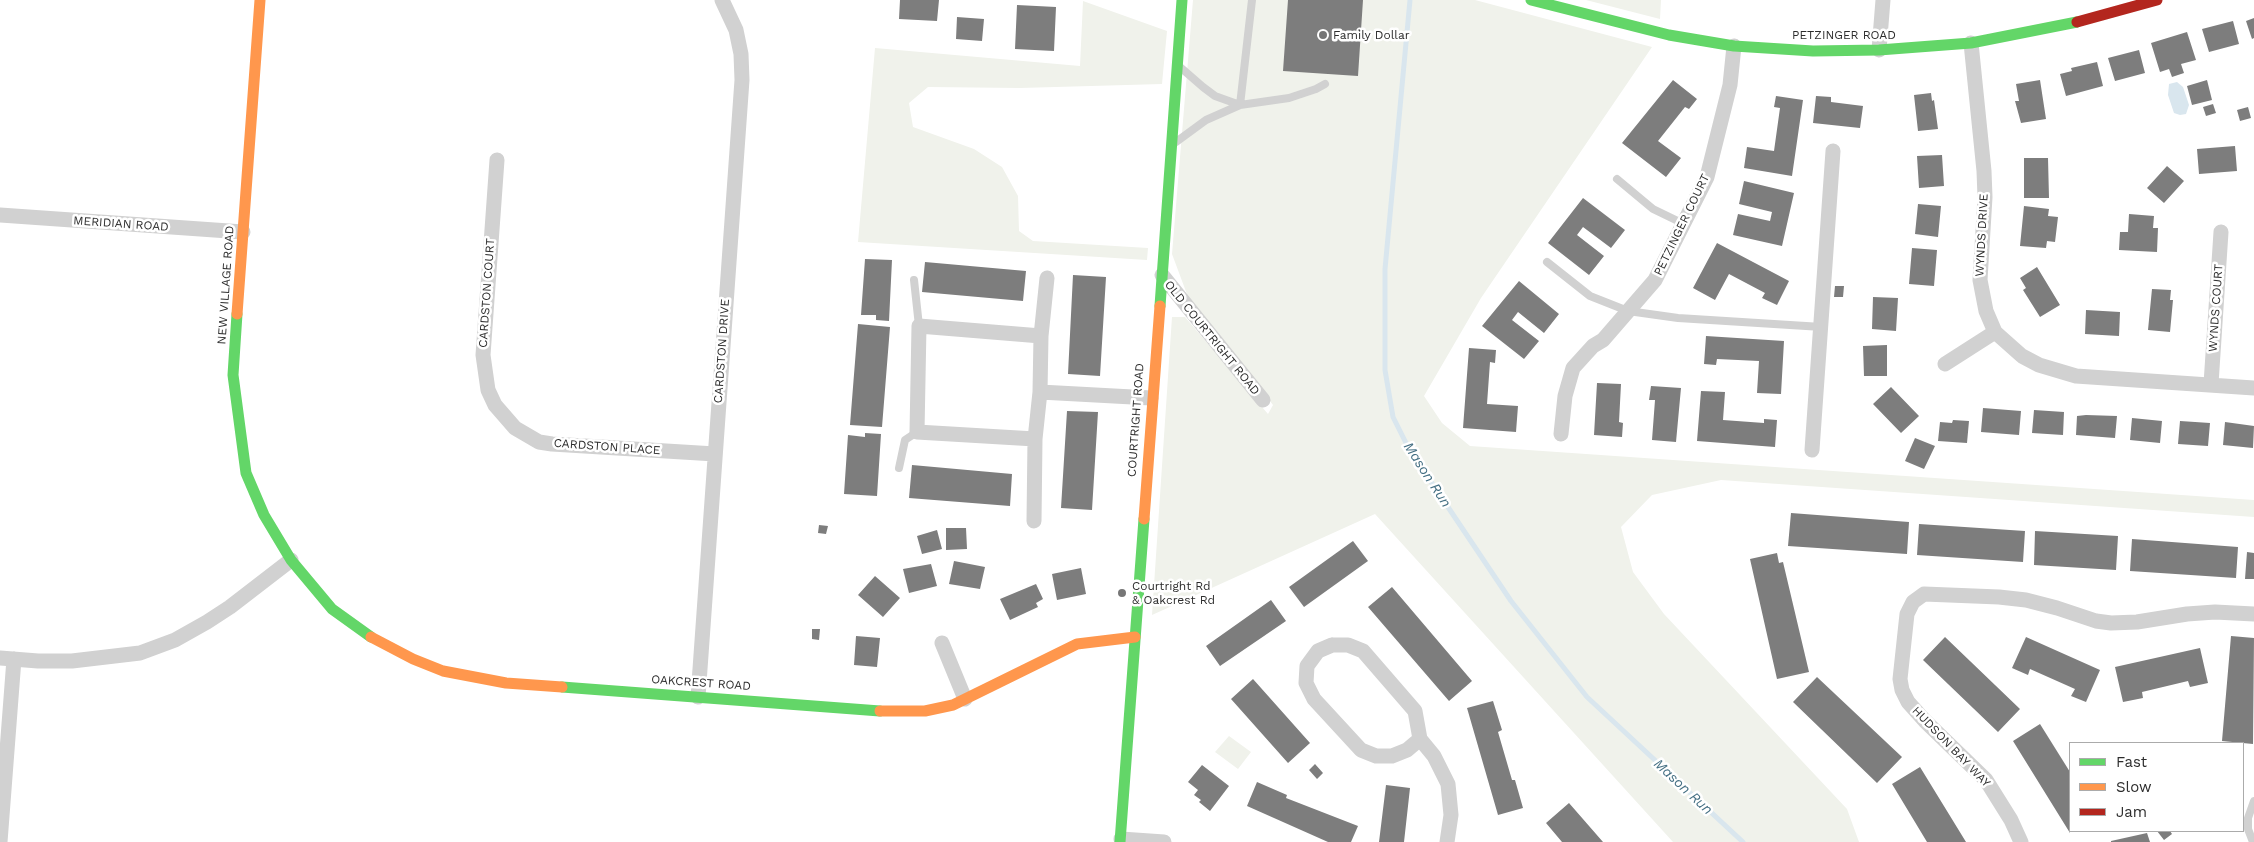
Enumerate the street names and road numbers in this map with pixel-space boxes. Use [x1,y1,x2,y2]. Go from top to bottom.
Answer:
street label: PETZINGER ROAD [1792,28,1896,42]
street label: PETZINGER COURT [1651,172,1713,278]
street label: WYNDS DRIVE [1973,193,1991,277]
street label: MERIDIAN ROAD [73,213,169,235]
street label: NEW VILLAGE ROAD [215,225,237,345]
street label: CARDSTON COURT [476,238,498,348]
street label: WYNDS COURT [2206,264,2226,352]
street label: OLD COURTRIGHT ROAD [1161,278,1263,398]
street label: CARDSTON DRIVE [711,298,733,404]
street label: COURTRIGHT ROAD [1125,363,1147,477]
street label: CARDSTON PLACE [553,436,661,458]
street label: OAKCREST ROAD [651,672,751,694]
street label: HUDSON BAY WAY [1909,704,1993,790]

